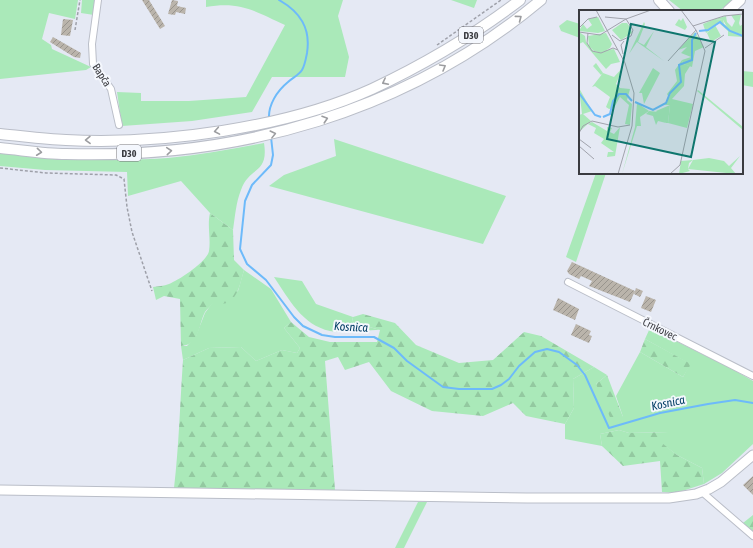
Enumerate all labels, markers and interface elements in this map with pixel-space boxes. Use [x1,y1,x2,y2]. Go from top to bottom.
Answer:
inset map [579,10,743,174]
one-way arrow [514,16,521,23]
road number: D30 [459,27,483,43]
street label: Bapča [90,61,114,89]
one-way arrow [439,64,446,71]
one-way arrow [381,77,389,85]
one-way arrow [321,115,328,124]
one-way arrow [214,126,220,135]
one-way arrow [270,131,276,139]
one-way arrow [85,136,91,144]
road number: D30 [117,145,141,161]
one-way arrow [36,147,42,156]
one-way arrow [166,147,172,156]
street label: Črnkovec [641,316,680,343]
water label: Kosnica [334,319,369,335]
water label: Kosnica [650,393,687,413]

